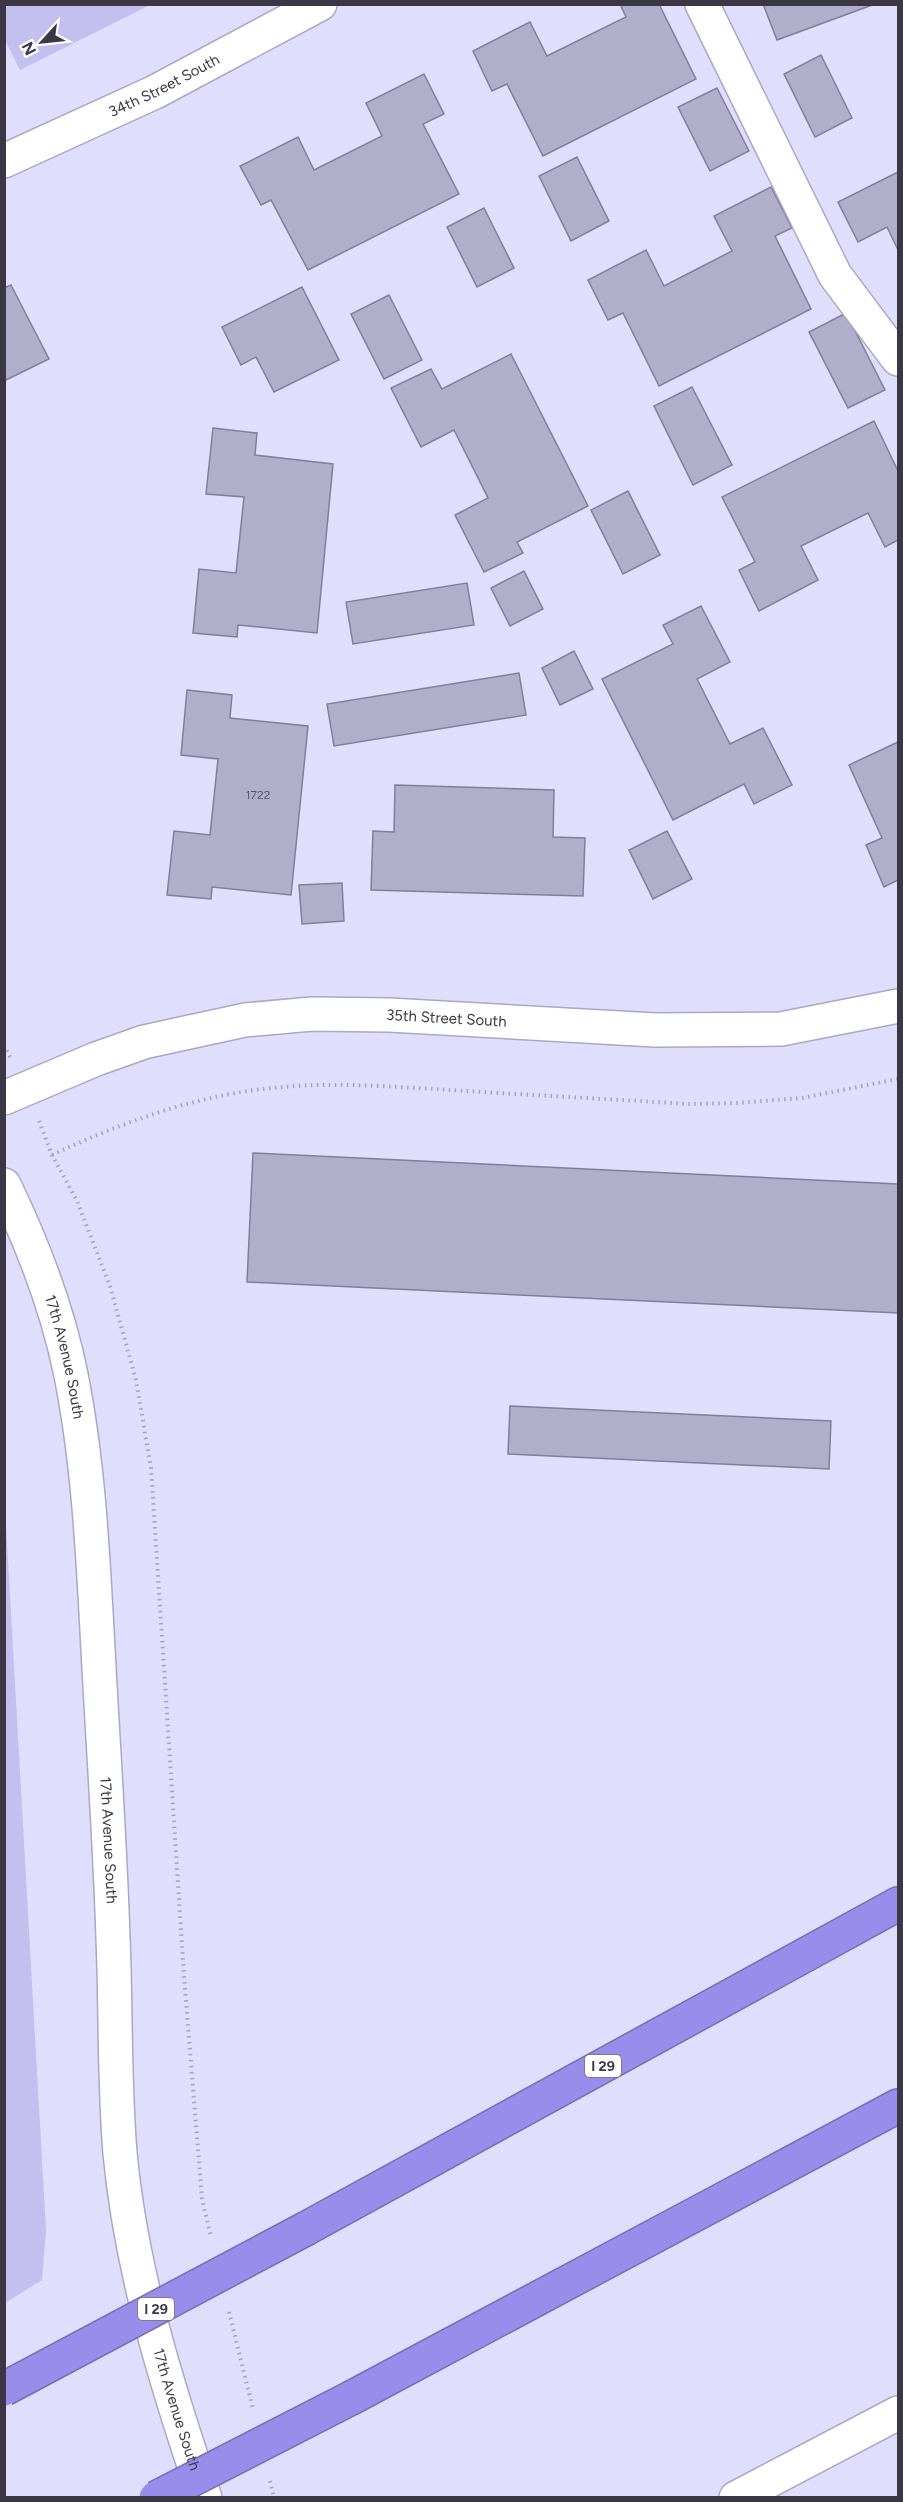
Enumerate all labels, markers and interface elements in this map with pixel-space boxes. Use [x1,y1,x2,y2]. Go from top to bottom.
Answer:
north arrow [12,12,72,72]
text: N [18,39,40,58]
street label: 34th Street South [106,50,222,121]
house number: 1722 [246,788,270,802]
street label: 35th Street South [386,1006,507,1031]
street label: 17th Avenue South [41,1293,88,1420]
street label: 17th Avenue South [96,1776,121,1904]
road number: I 29 [585,2055,621,2077]
road number: I 29 [138,2298,174,2320]
street label: 17th Avenue South [149,2346,204,2473]

